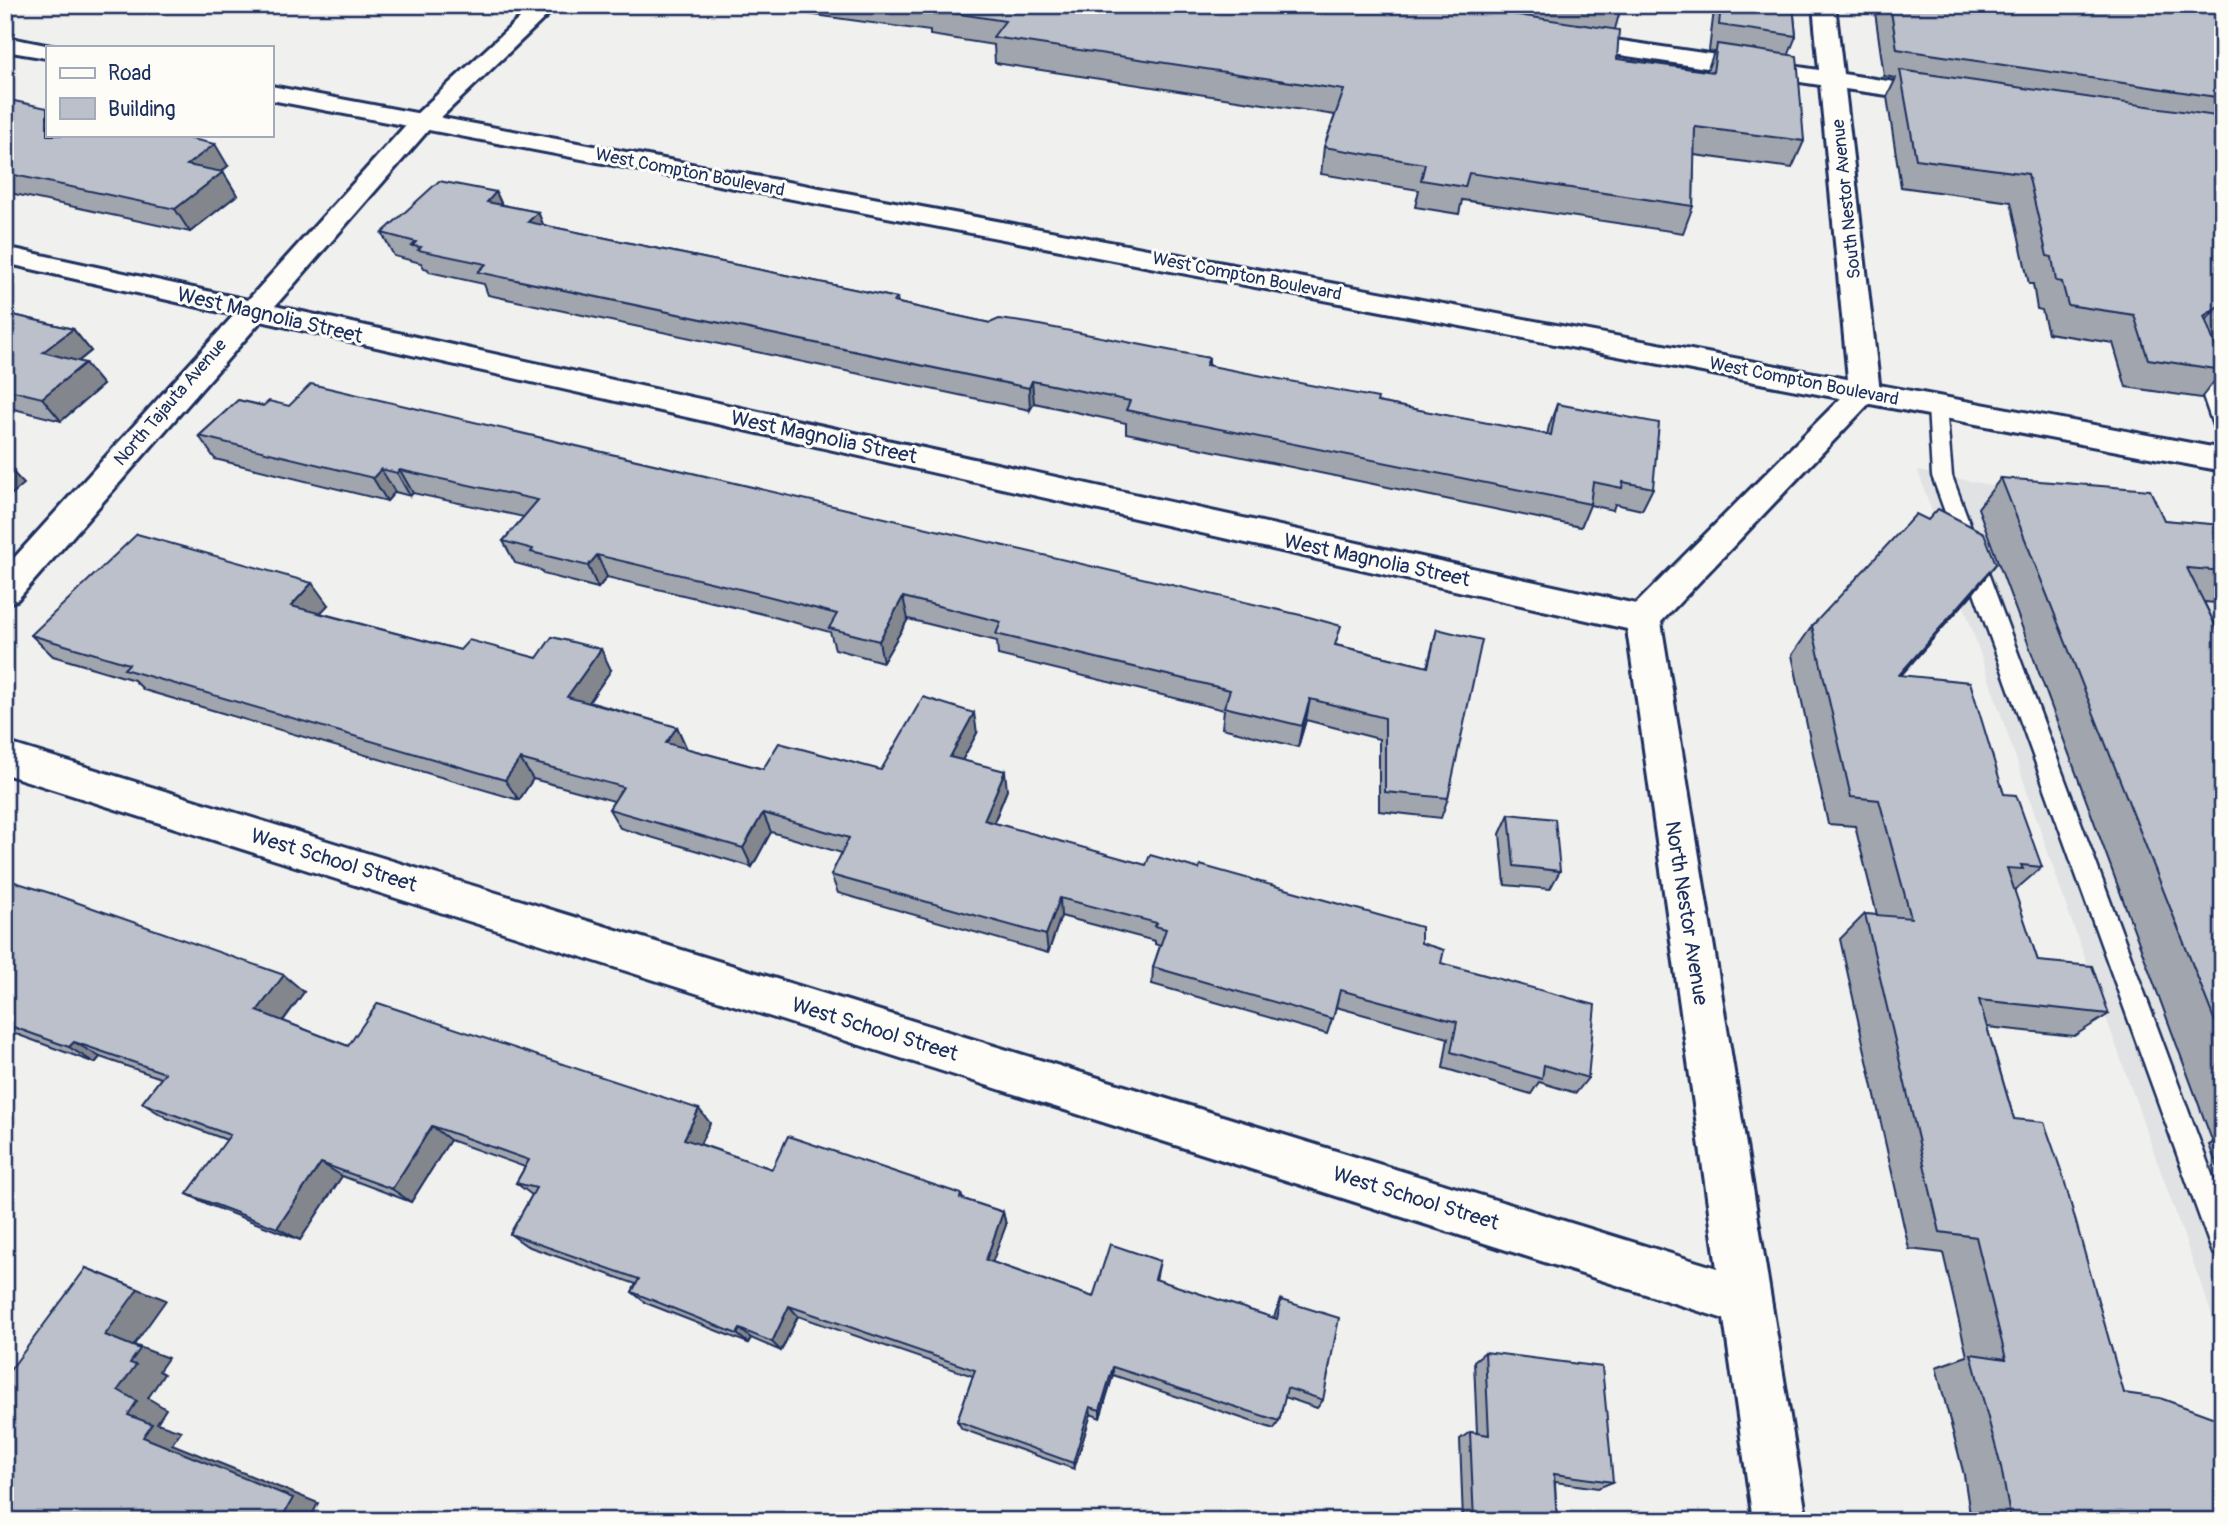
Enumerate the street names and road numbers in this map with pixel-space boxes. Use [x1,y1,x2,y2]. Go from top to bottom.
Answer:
street label: South Nestor Avenue [1827,118,1866,280]
street label: West Compton Boulevard [593,143,787,202]
street label: West Compton Boulevard [1150,247,1344,306]
street label: West Magnolia Street [174,281,366,350]
street label: North Tajauta Avenue [109,334,232,471]
street label: West Compton Boulevard [1707,352,1901,411]
street label: West Magnolia Street [728,405,920,471]
street label: West Magnolia Street [1281,528,1473,594]
street label: North Nestor Avenue [1659,819,1714,1008]
street label: West School Street [247,822,421,899]
street label: West School Street [788,991,962,1068]
street label: West School Street [1329,1160,1503,1237]

